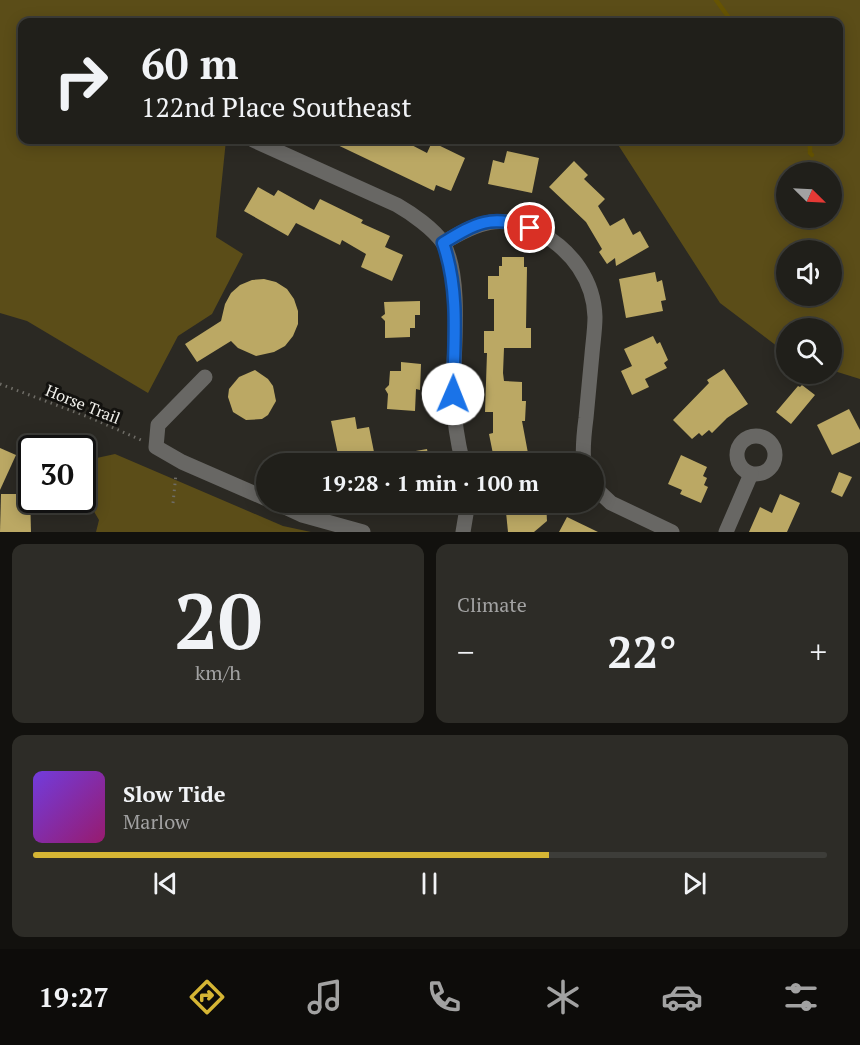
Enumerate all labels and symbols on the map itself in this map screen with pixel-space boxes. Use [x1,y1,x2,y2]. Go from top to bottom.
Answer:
north arrow [776,162,842,228]
pin [504,202,555,253]
position arrow [421,362,485,426]
street label: Horse Trail [42,379,124,429]
speed limit sign: 30 [18,435,96,513]

